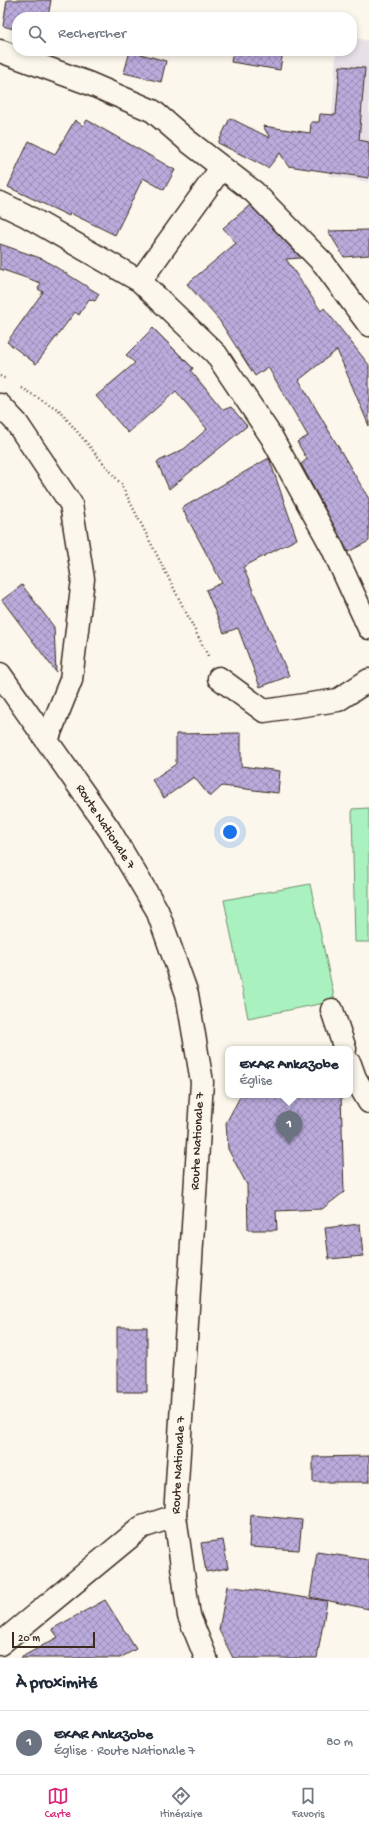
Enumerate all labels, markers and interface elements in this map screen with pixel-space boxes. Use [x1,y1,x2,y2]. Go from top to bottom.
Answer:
search box [12,12,357,56]
icon: search [26,23,48,45]
text: Rechercher [58,25,126,43]
street label: Route Nationale 7 [72,782,139,873]
your location [220,822,240,842]
popup [225,1046,353,1098]
text: EKAR Ankazobe [240,1056,338,1074]
text: Église [240,1074,272,1089]
street label: Route Nationale 7 [188,1090,208,1190]
pin: 1 [276,1111,302,1144]
street label: Route Nationale 7 [169,1414,189,1514]
scale bar [12,1630,95,1649]
text: 20 m [18,1633,40,1645]
text: À proximité [16,1674,97,1694]
text: EKAR Ankazobe [54,1726,153,1744]
text: 1 [26,1735,32,1750]
text: 80 m [326,1735,353,1750]
text: Église · Route Nationale 7 [54,1744,195,1759]
tab: Carte [45,1785,71,1821]
tab: Itinéraire [160,1785,202,1821]
tab: Favoris [292,1785,324,1821]

